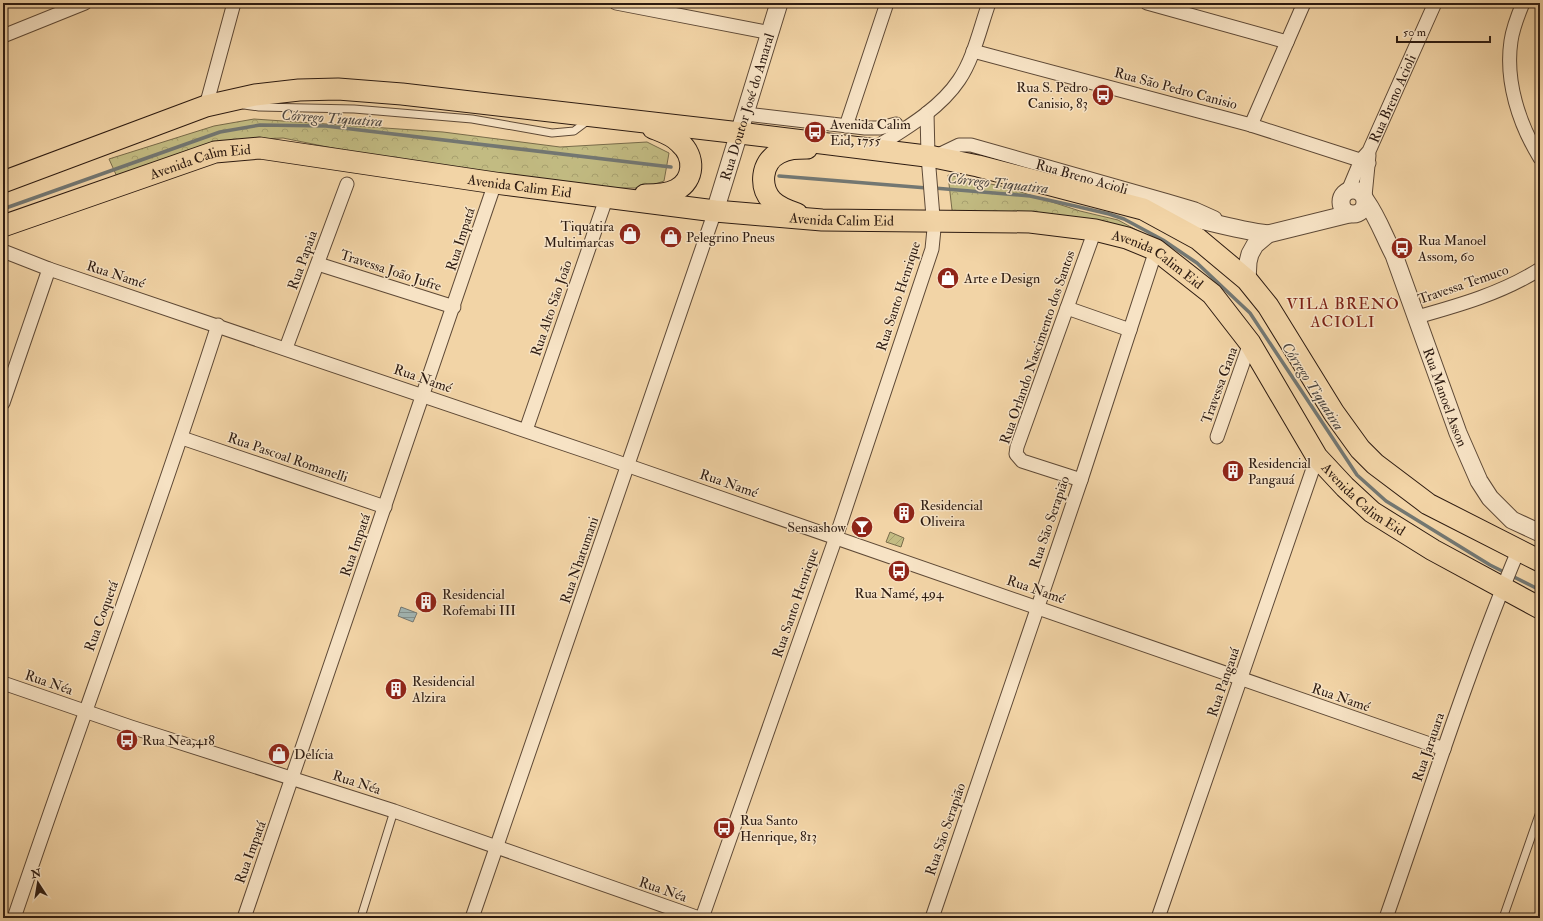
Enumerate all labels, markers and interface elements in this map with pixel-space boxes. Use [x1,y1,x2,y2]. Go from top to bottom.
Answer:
scale bar [1397,18,1490,44]
text: 50 m [1403,25,1427,40]
street label: Rua Doutor José do Amaral [717,31,778,183]
street label: Rua Breno Acioli [1366,52,1420,146]
street label: Rua São Pedro Canisio [1113,64,1239,113]
place label: Rua S. Pedro Canisio, 83 [1016,79,1088,112]
bus stop icon: Rua S. Pedro Canisio, 83 [1090,82,1116,108]
water label: Córrego Tiquatira [281,105,383,132]
place label: Avenida Calim Eid, 1755 [829,116,911,149]
bus stop icon: Avenida Calim Eid, 1755 [802,119,828,145]
street label: Avenida Calim Eid [146,141,252,184]
street label: Rua Breno Acioli [1034,156,1130,198]
water label: Córrego Tiquatira [947,169,1049,198]
street label: Avenida Calim Eid [465,171,572,202]
street label: Rua Impatá [442,205,480,273]
street label: Avenida Calim Eid [788,209,894,230]
place label: Tiquatira Multimarcas [544,218,614,251]
shop icon: Tiquatira Multimarcas [617,221,643,247]
shop icon: Pelegrino Pneus [658,224,684,250]
street label: Avenida Calim Eid [1109,226,1207,293]
street label: Rua Papaia [284,228,322,292]
place label: Pelegrino Pneus [686,229,775,246]
place label: Rua Manoel Assom, 60 [1417,232,1487,265]
bus stop icon: Rua Manoel Assom, 60 [1389,235,1415,261]
street label: Rua Santo Henrique [873,239,924,353]
street label: Travessa João Jufre [338,246,444,295]
street label: Rua Orlando Nascimento dos Santos [996,248,1079,446]
street label: Rua Namé [84,257,147,292]
street label: Rua Alto São João [527,258,576,358]
street label: Travessa Temuco [1416,261,1511,308]
shop icon: Arte e Design [935,265,961,291]
place label: Arte e Design [963,270,1040,287]
district label: VILA BRENO ACIOLI [1286,294,1400,332]
water label: Córrego Tiquatira [1277,339,1348,434]
street label: Travessa Gana [1198,344,1241,426]
street label: Rua Manoel Asson [1419,346,1471,449]
street label: Rua Namé [391,361,454,396]
street label: Rua Pascoal Romanelli [225,429,350,486]
place label: Residencial Pangauá [1248,455,1311,488]
building icon: Residencial Pangauá [1220,458,1246,484]
street label: Avenida Calim Eid [1317,459,1408,540]
street label: Rua Namé [697,466,760,501]
street label: Rua São Serapião [1026,473,1074,571]
place label: Residencial Oliveira [920,497,983,530]
building icon: Residencial Oliveira [891,500,917,526]
street label: Rua Impatá [337,511,375,579]
street label: Rua Nhatumani [557,514,602,606]
bar icon: Sensashow [849,514,875,540]
place label: Sensashow [787,519,846,536]
street label: Rua Santo Henrique [769,546,822,660]
bus stop icon: Rua Namé, 494 [886,558,912,584]
street label: Rua Namé [1004,572,1067,607]
street label: Rua Coquetá [81,578,122,654]
place label: Rua Namé, 494 [855,585,945,602]
place label: Residencial Rofemabi III [442,586,516,619]
building icon: Residencial Rofemabi III [413,589,439,615]
street label: Rua Pangauá [1204,645,1243,719]
street label: Rua Néa [23,666,75,699]
place label: Residencial Alzira [411,673,475,706]
building icon: Residencial Alzira [383,676,409,702]
street label: Rua Namé [1309,680,1372,715]
street label: Rua Jarauara [1409,710,1448,784]
bus stop icon: Rua Nea,418 [114,727,140,753]
place label: Rua Nea,418 [142,732,215,749]
shop icon: Delícia [266,741,292,767]
place label: Delícia [294,746,334,763]
street label: Rua Néa [331,767,383,798]
street label: Rua São Serapião [922,780,970,878]
place label: Rua Santo Henrique, 813 [740,812,817,845]
bus stop icon: Rua Santo Henrique, 813 [711,815,737,841]
street label: Rua Impatá [231,818,271,886]
north arrow [18,863,58,903]
text: N [29,866,43,881]
street label: Rua Néa [637,873,689,906]

